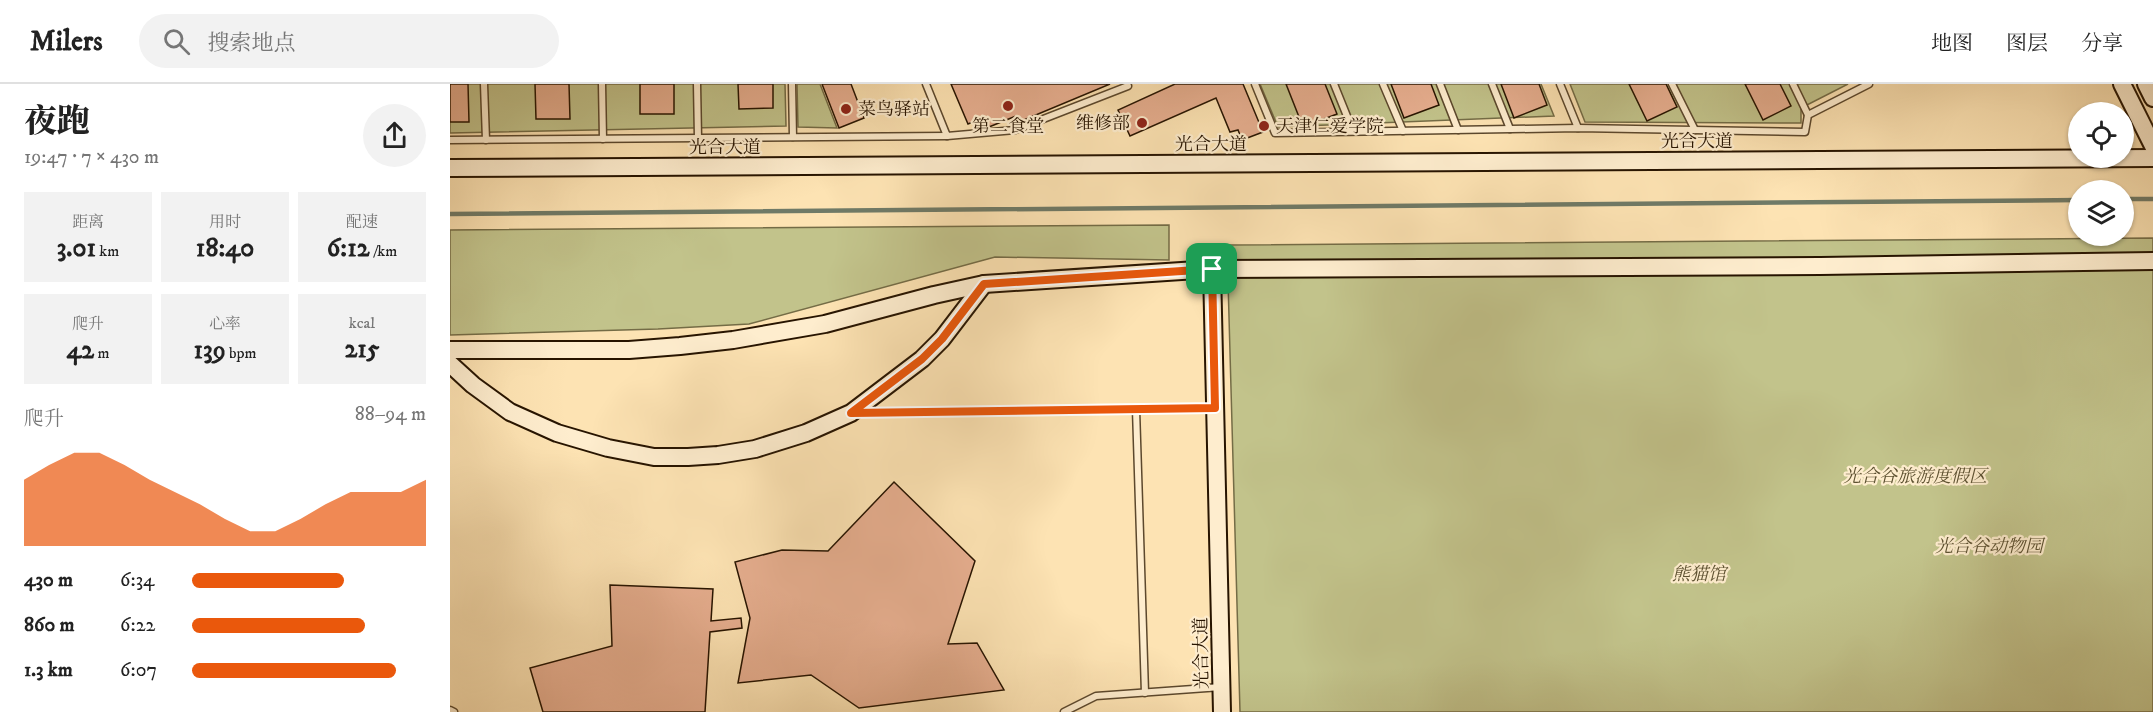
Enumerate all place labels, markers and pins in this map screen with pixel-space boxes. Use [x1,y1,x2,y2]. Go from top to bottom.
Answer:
place label: 菜鸟驿站 [858,99,930,121]
marker: 第二食堂 [1001,99,1015,113]
marker: 菜鸟驿站 [839,102,853,116]
place label: 维修部 [1076,113,1130,135]
place label: 第二食堂 [972,116,1044,138]
marker: 维修部 [1135,116,1149,130]
place label: 天津仁爱学院 [1276,116,1384,138]
marker: 天津仁爱学院 [1257,119,1271,133]
pin [1186,243,1237,294]

